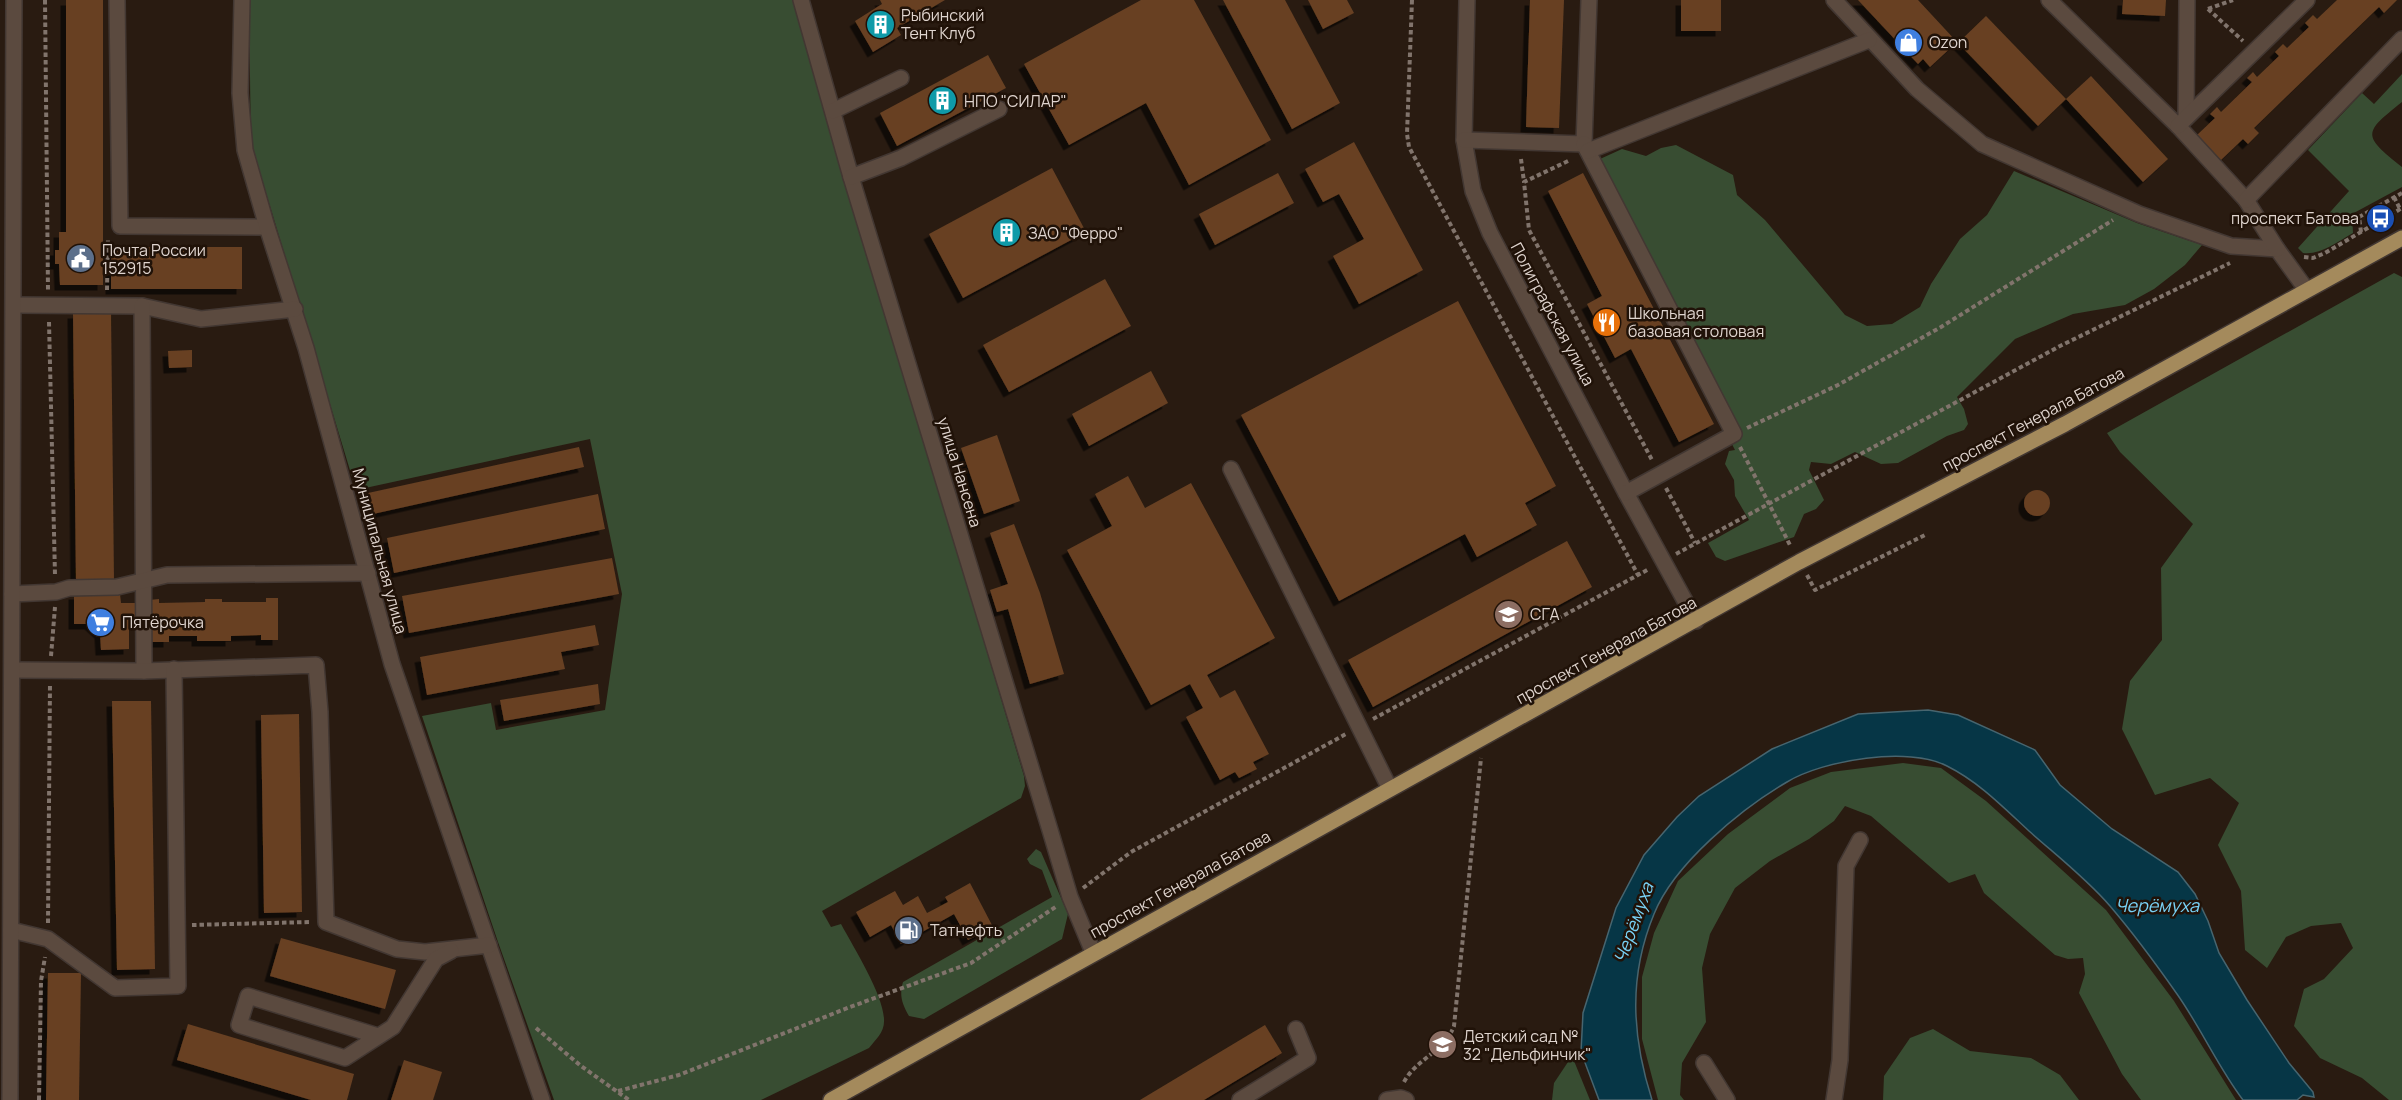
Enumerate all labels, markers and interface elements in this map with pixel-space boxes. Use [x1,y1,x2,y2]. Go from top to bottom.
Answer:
place label: Рыбинский Тент Клуб [901,4,984,44]
building icon: Рыбинский Тент Клуб [864,8,896,40]
shop icon: Ozon [1892,26,1924,58]
place label: Ozon [1929,31,1967,53]
building icon: НПО "СИЛАР" [927,85,959,117]
place label: НПО "СИЛАР" [964,90,1067,112]
bus stop icon: проспект Батова [2364,202,2396,234]
place label: проспект Батова [2231,207,2359,229]
building icon: ЗАО "Ферро" [991,217,1023,249]
place label: ЗАО "Ферро" [1028,222,1123,244]
place label: Почта России 152915 [102,239,206,279]
street label: Полиграфская улица [1506,239,1600,389]
public building icon: Почта России 152915 [65,243,97,275]
place label: Школьная базовая столовая [1628,302,1764,342]
restaurant icon: Школьная базовая столовая [1591,306,1623,338]
street label: проспект Генерала Батова [1938,362,2128,476]
street label: улица Нансена [933,414,987,530]
street label: Муниципальная улица [347,466,413,636]
street label: проспект Генерала Батова [1512,591,1700,709]
school or university icon: СГА [1493,598,1525,630]
place label: СГА [1530,603,1560,625]
supermarket icon: Пятёрочка [85,606,117,638]
place label: Пятёрочка [122,611,204,633]
street label: проспект Генерала Батова [1086,825,1274,943]
water label: Черёмуха [1607,878,1659,966]
water label: Черёмуха [2115,893,2200,917]
fuel station icon: Татнефть [893,914,925,946]
place label: Татнефть [930,919,1002,941]
place label: Детский сад № 32 "Дельфинчик" [1463,1025,1591,1065]
school or university icon: Детский сад № 32 "Дельфинчик" [1426,1029,1458,1061]

